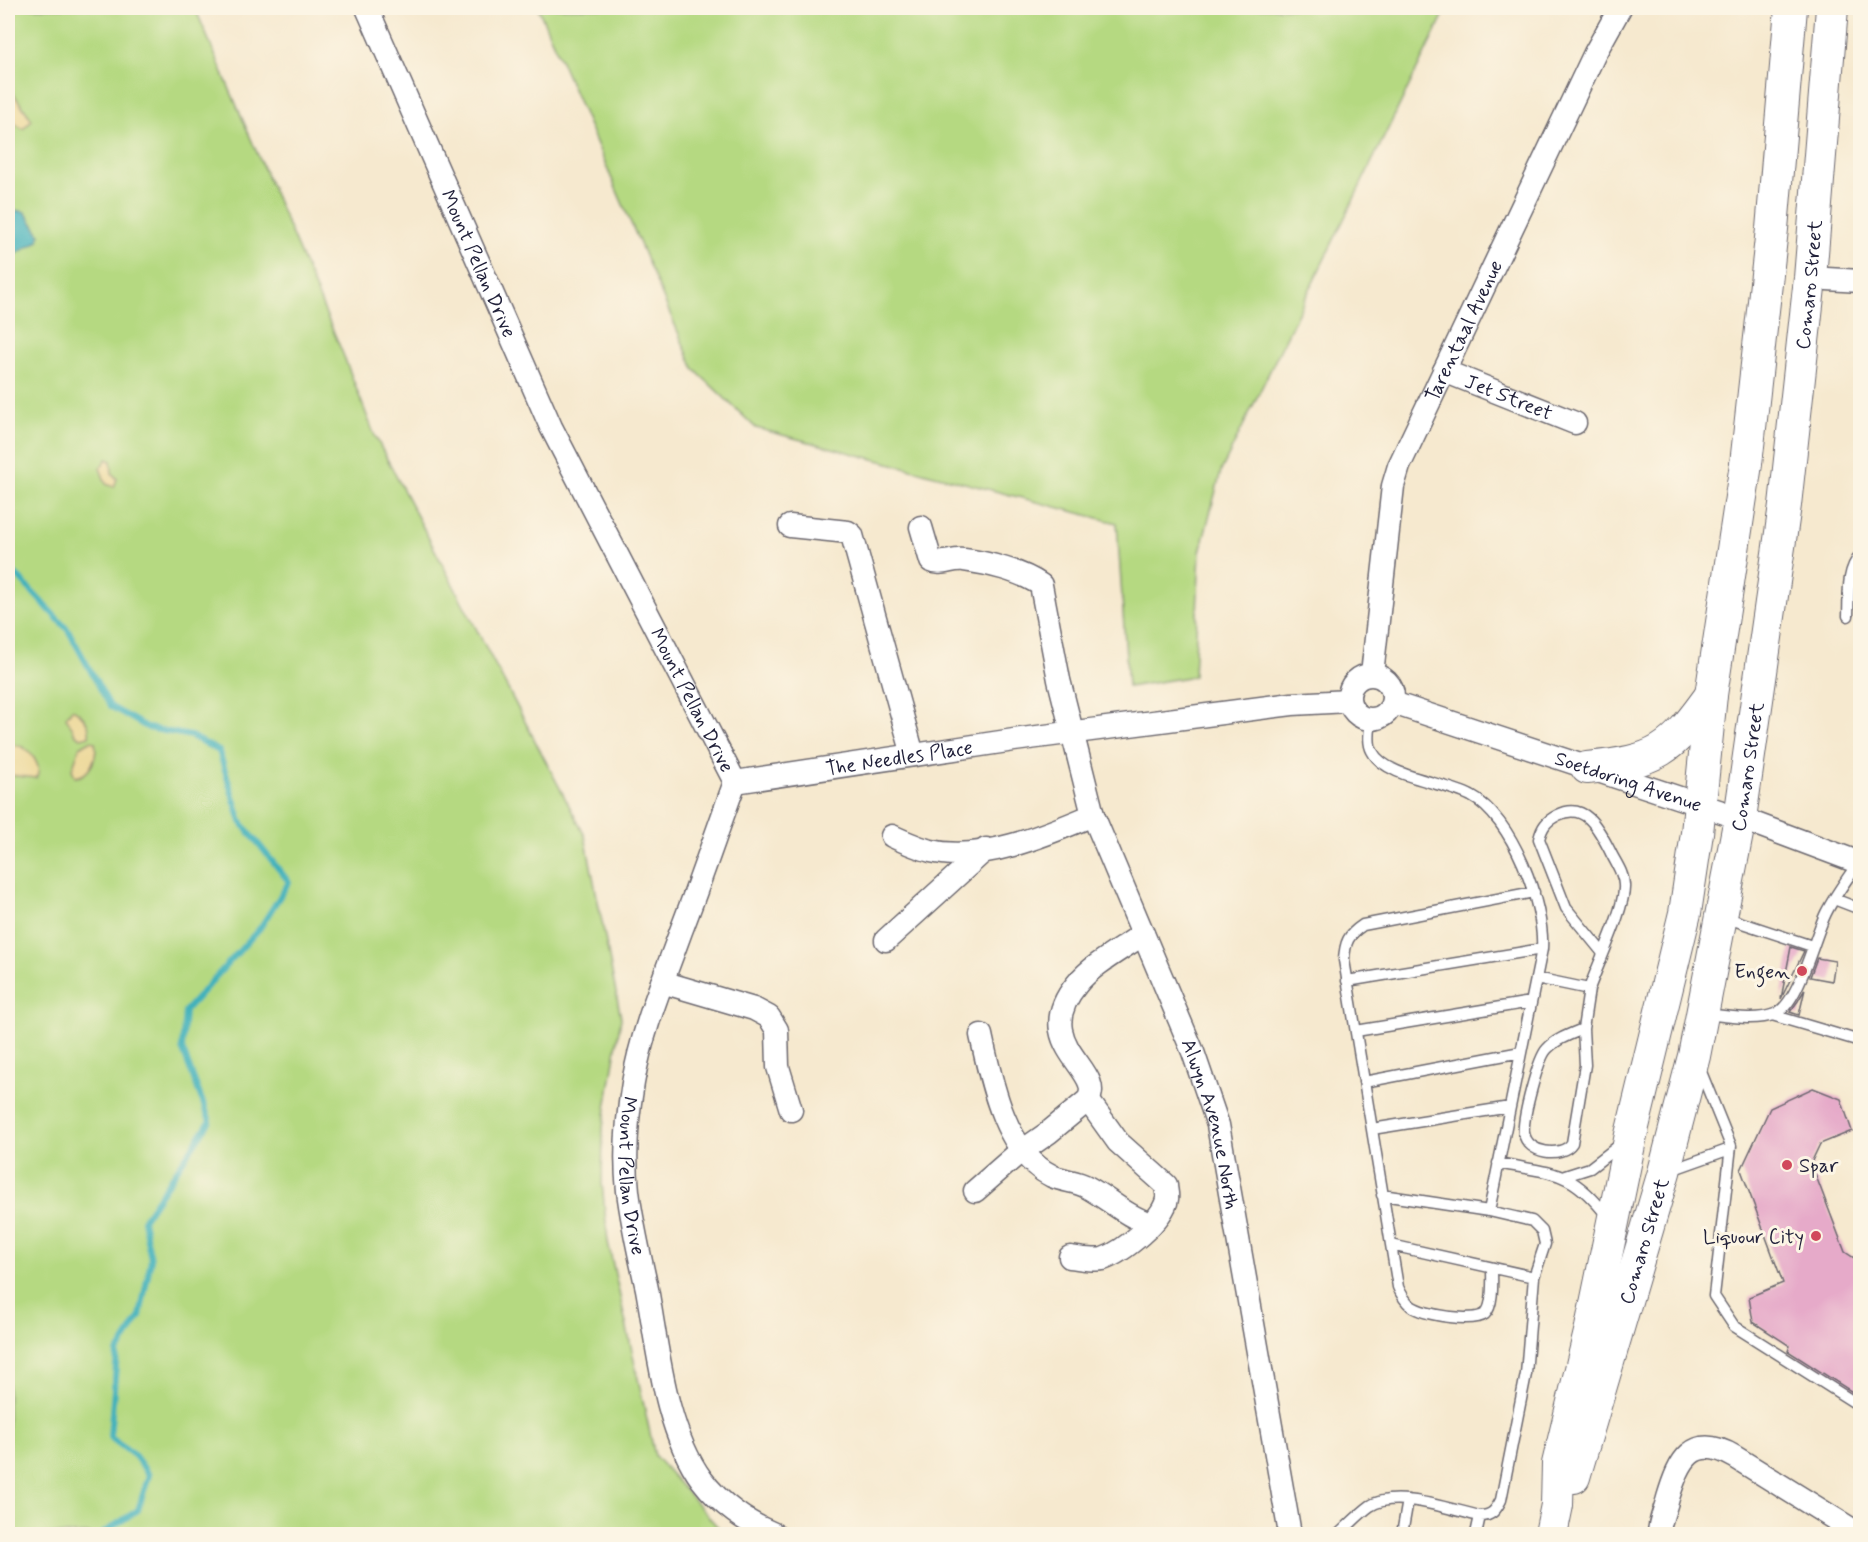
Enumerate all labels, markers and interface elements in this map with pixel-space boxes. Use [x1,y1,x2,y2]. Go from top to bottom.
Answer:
street label: Mount Pellan Drive [433,186,522,342]
street label: Comaro Street [1790,219,1830,351]
street label: Tarentaal Avenue [1419,256,1510,407]
street label: Jet Street [1461,369,1556,428]
street label: Mount Pellan Drive [643,624,740,777]
street label: Comaro Street [1726,700,1772,834]
street label: The Needles Place [824,734,975,783]
street label: Soetdoring Avenue [1551,746,1705,819]
place label: Engen [1734,959,1790,988]
marker: Engen [1795,964,1809,978]
street label: Alwyn Avenue North [1174,1035,1245,1212]
street label: Mount Pellan Drive [611,1095,651,1258]
place label: Spar [1799,1153,1839,1180]
marker: Spar [1780,1158,1794,1172]
street label: Comaro Street [1614,1175,1677,1308]
place label: Liquour City [1703,1224,1804,1251]
marker: Liquour City [1809,1229,1823,1243]

